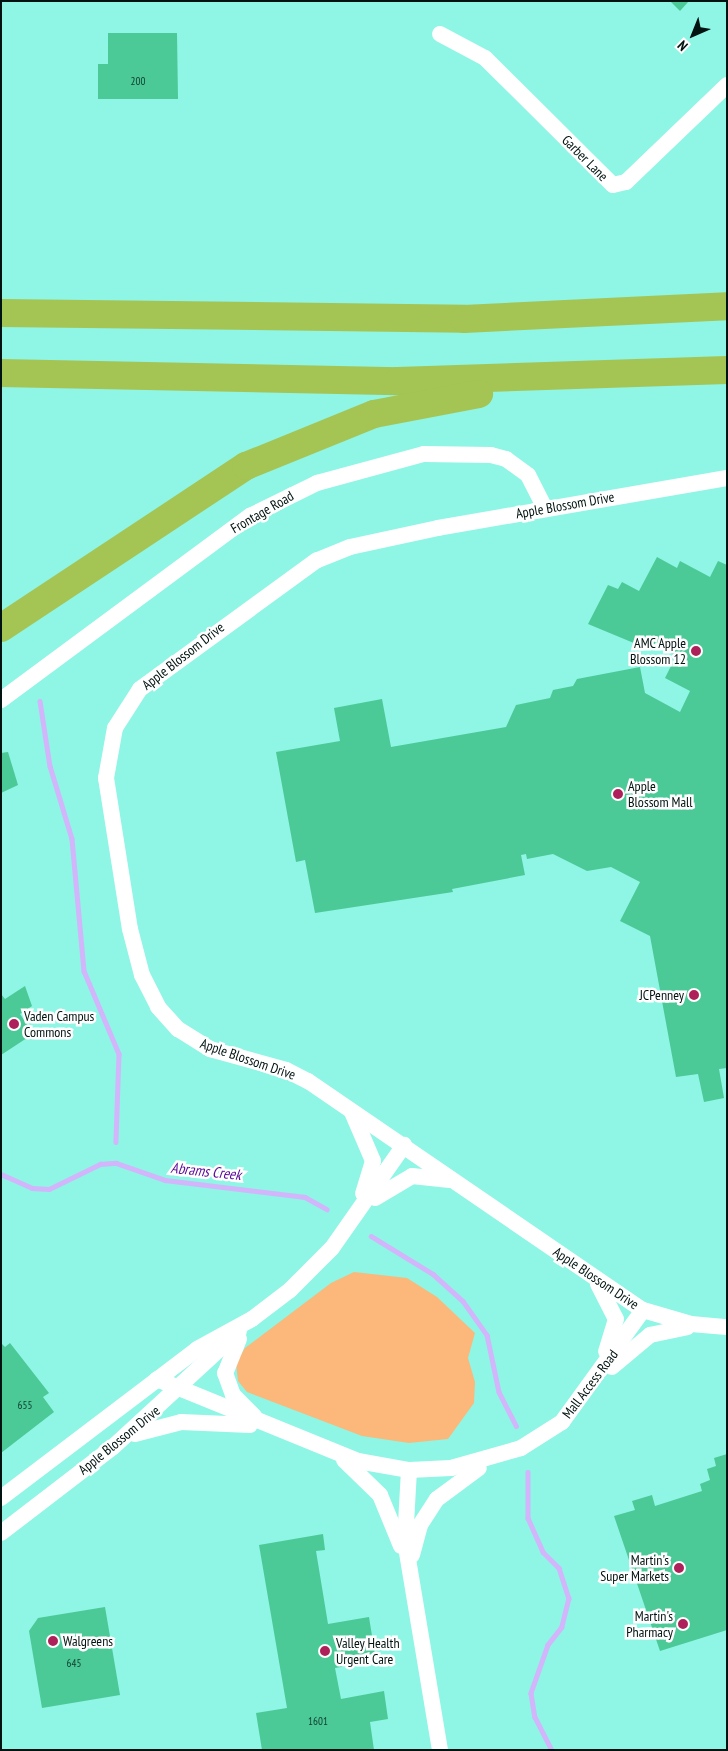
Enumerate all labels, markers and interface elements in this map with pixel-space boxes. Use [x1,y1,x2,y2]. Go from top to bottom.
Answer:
north arrow [668,10,718,60]
text: N [674,37,692,55]
house number: 200 [131,74,145,88]
street label: Garber Lane [559,132,611,184]
street label: Frontage Road [228,487,296,537]
street label: Apple Blossom Drive [514,488,616,522]
street label: Apple Blossom Drive [139,619,227,693]
place label: AMC Apple Blossom 12 [630,635,686,668]
marker: AMC Apple Blossom 12 [690,645,702,657]
place label: Apple Blossom Mall [628,778,693,810]
marker: Apple Blossom Mall [612,788,624,800]
place label: JCPenney [639,987,684,1003]
marker: JCPenney [688,989,700,1001]
place label: Vaden Campus Commons [24,1008,94,1040]
marker: Vaden Campus Commons [8,1018,20,1030]
street label: Apple Blossom Drive [198,1035,298,1083]
water label: Abrams Creek [170,1158,242,1184]
street label: Apple Blossom Drive [550,1243,642,1313]
street label: Mall Access Road [559,1346,621,1422]
house number: 655 [18,1398,32,1412]
street label: Apple Blossom Drive [75,1402,163,1478]
place label: Martin's Super Markets [600,1552,669,1584]
marker: Martin's Super Markets [673,1562,685,1574]
place label: Martin's Pharmacy [626,1608,673,1640]
marker: Martin's Pharmacy [677,1618,689,1630]
place label: Walgreens [63,1633,113,1649]
marker: Walgreens [47,1635,59,1647]
place label: Valley Health Urgent Care [336,1635,400,1668]
marker: Valley Health Urgent Care [318,1644,332,1658]
house number: 645 [67,1656,81,1670]
house number: 1601 [308,1714,328,1728]

